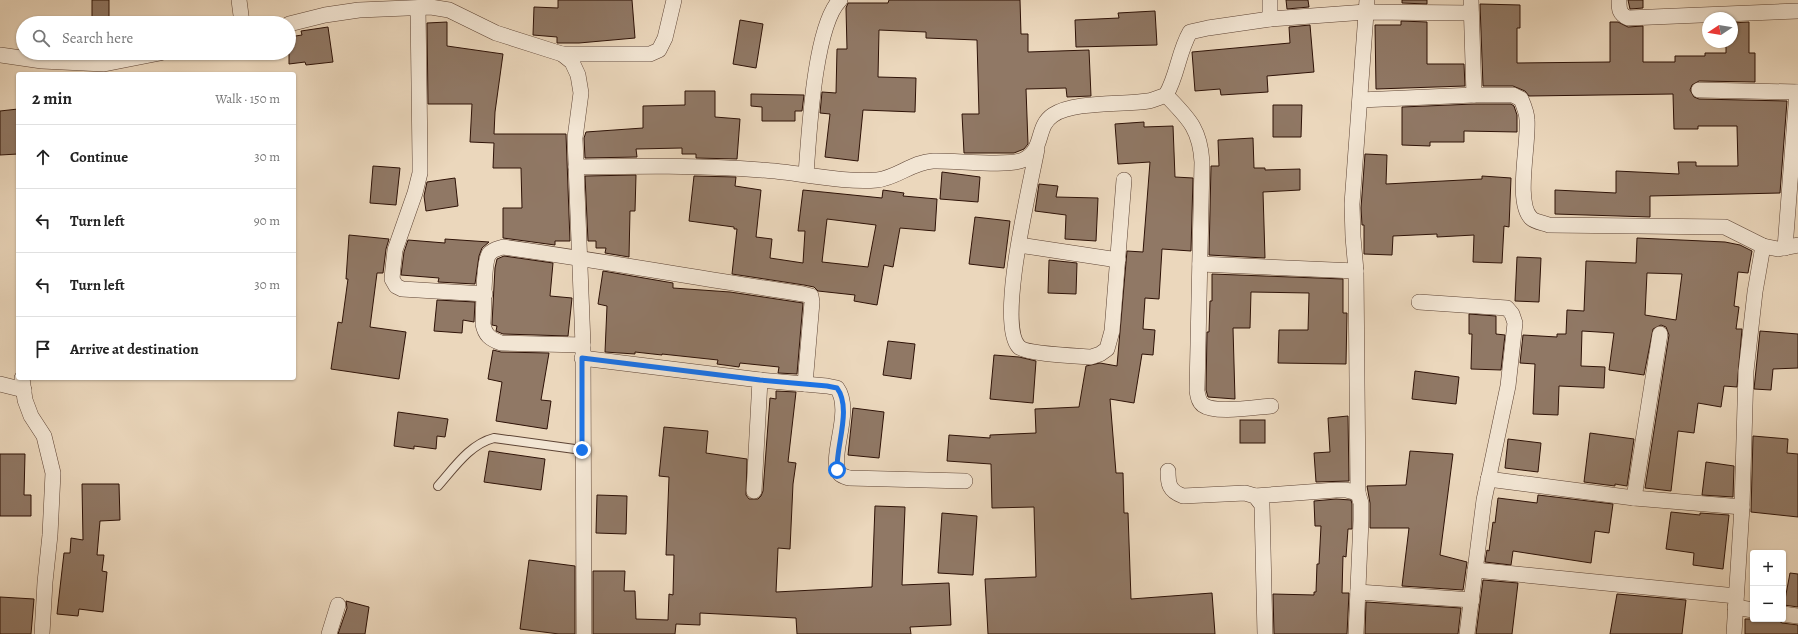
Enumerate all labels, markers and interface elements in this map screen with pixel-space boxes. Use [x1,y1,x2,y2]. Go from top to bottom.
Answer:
north arrow [1702,12,1738,48]
search box [16,16,296,60]
icon: search [30,27,52,49]
text: Search here [62,28,133,48]
text: 2 min [32,87,72,110]
text: Walk · 150 m [215,90,280,107]
icon: ahead [32,146,54,168]
text: Continue [70,147,128,167]
text: 30 m [254,148,280,165]
icon: left [32,210,54,232]
text: Turn left [70,211,125,231]
text: 90 m [254,212,280,229]
icon: left [32,274,54,296]
text: Turn left [70,275,125,295]
text: 30 m [254,276,280,293]
icon: arrive [32,338,54,360]
text: Arrive at destination [70,339,199,359]
route end [573,441,591,459]
route start [828,461,846,479]
map controls [1750,550,1786,622]
button: + [1750,550,1786,586]
button: − [1750,586,1786,622]

